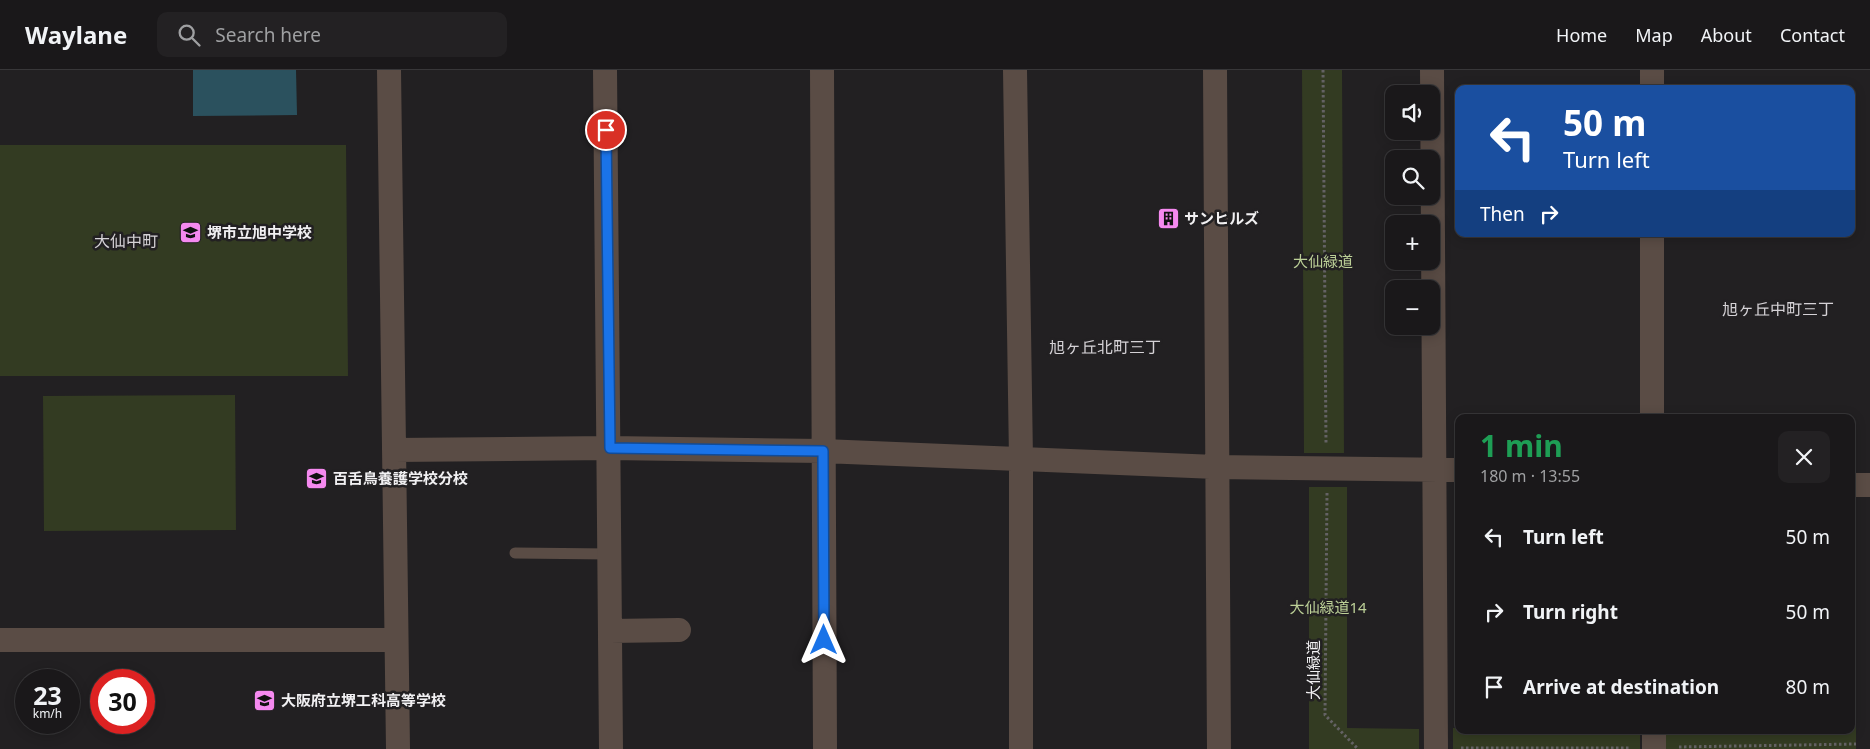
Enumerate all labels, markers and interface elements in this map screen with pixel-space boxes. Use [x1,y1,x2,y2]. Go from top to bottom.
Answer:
search box [157,12,507,57]
text: Waylane [25,18,127,51]
icon: search [175,21,203,49]
text: Search here [215,22,321,48]
text: Home [1556,23,1607,47]
text: Map [1635,23,1673,47]
text: About [1701,23,1752,47]
text: Contact [1780,23,1845,47]
map controls [1385,85,1440,335]
button: sound [1385,85,1440,140]
text: 50 m [1563,99,1646,146]
icon: left [1480,105,1545,170]
pin [585,109,627,151]
icon: arrive [592,116,620,144]
text: Turn left [1563,144,1650,174]
button: search [1385,150,1440,205]
icon: right [1535,200,1563,228]
text: Then [1480,201,1525,227]
building icon: サンヒルズ [1156,207,1180,231]
place label: サンヒルズ [1184,208,1259,228]
button: + [1385,215,1440,270]
school or university icon: 堺市立旭中学校 [179,221,203,245]
place label: 堺市立旭中学校 [207,222,312,242]
district label: 大仙中町 [94,230,158,252]
park label: 大仙緑道 [1293,251,1353,271]
button: − [1385,280,1440,335]
district label: 旭ヶ丘中町三丁 [1722,298,1834,320]
district label: 旭ヶ丘北町三丁 [1049,336,1161,358]
text: 1 min [1480,425,1563,466]
button: close [1778,431,1830,483]
text: 180 m · 13:55 [1480,465,1580,487]
school or university icon: 百舌鳥養護学校分校 [305,467,329,491]
place label: 百舌鳥養護学校分校 [333,468,468,488]
icon: left [1480,523,1508,551]
text: Turn left [1523,524,1604,550]
text: 50 m [1786,524,1830,550]
park label: 大仙緑道14 [1289,597,1367,617]
icon: right [1480,598,1508,626]
text: Turn right [1523,599,1618,625]
text: 50 m [1786,599,1830,625]
position arrow [797,613,849,665]
street label: 大仙緑道 [1303,640,1323,700]
speed limit sign: 30 [90,669,155,734]
icon: arrive [1480,673,1508,701]
text: Arrive at destination [1523,674,1719,700]
text: 80 m [1786,674,1830,700]
text: 23 [33,678,62,712]
school or university icon: 大阪府立堺工科高等学校 [253,689,277,713]
place label: 大阪府立堺工科高等学校 [281,690,446,710]
text: km/h [33,705,62,722]

